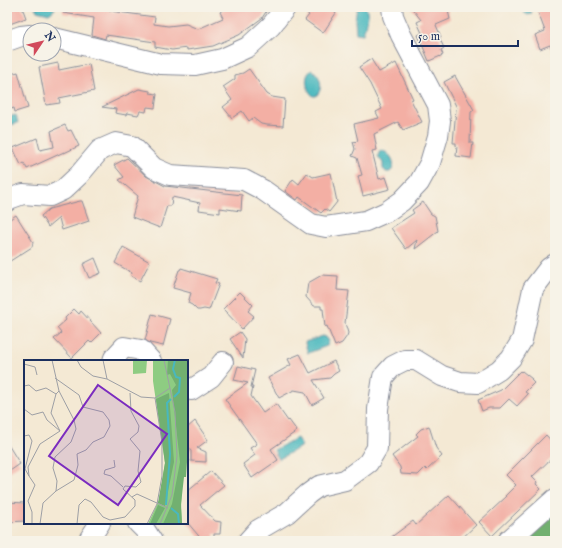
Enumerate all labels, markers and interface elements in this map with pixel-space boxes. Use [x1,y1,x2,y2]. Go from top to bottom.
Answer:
north arrow [22,22,62,62]
scale bar [412,22,518,48]
text: N [40,28,58,45]
text: 50 m [418,29,440,44]
inset map [24,360,188,524]

